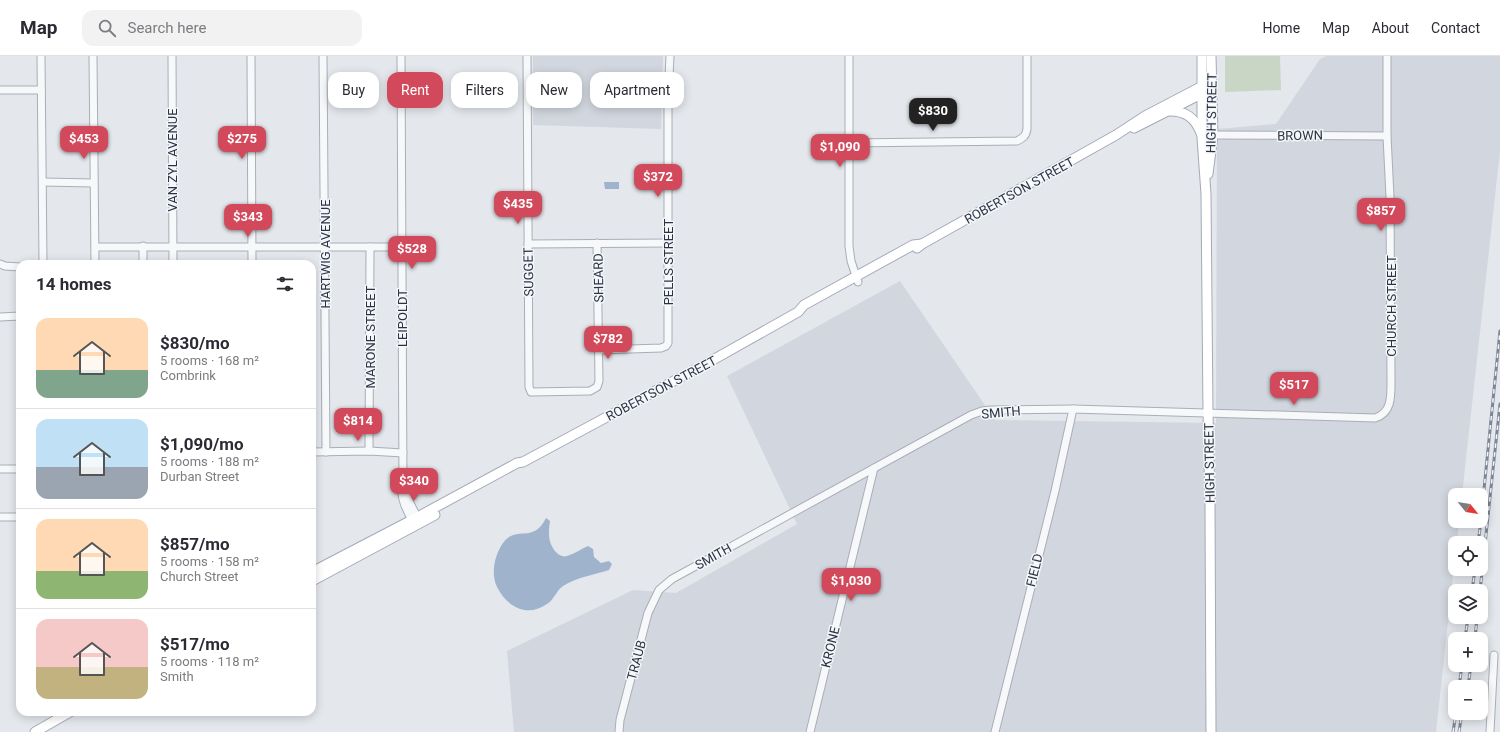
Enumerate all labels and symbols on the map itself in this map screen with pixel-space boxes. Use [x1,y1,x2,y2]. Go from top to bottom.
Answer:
street label: HIGH STREET [1203,72,1220,153]
pin: $830 [909,98,957,132]
street label: VAN ZYL AVENUE [165,108,180,212]
pin: $453 [60,126,108,160]
pin: $275 [218,126,266,160]
street label: BROWN [1277,128,1323,143]
pin: $1,090 [807,134,873,168]
street label: ROBERTSON STREET [962,154,1077,227]
pin: $372 [634,164,682,198]
pin: $435 [494,191,542,225]
pin: $857 [1357,198,1405,232]
street label: HARTWIG AVENUE [318,199,333,309]
pin: $343 [224,204,272,238]
street label: PELLS STREET [661,218,676,305]
pin: $528 [388,236,436,270]
street label: SUGGET [521,247,536,297]
street label: SHEARD [591,253,606,303]
street label: CHURCH STREET [1384,255,1399,357]
street label: MARONE STREET [363,285,378,388]
street label: LEIPOLDT [395,289,410,347]
pin: $782 [584,326,632,360]
street label: ROBERTSON STREET [603,353,719,424]
pin: $517 [1270,372,1318,406]
street label: SMITH [981,403,1021,422]
pin: $814 [334,408,382,442]
street label: HIGH STREET [1201,422,1218,503]
pin: $340 [390,468,438,502]
north arrow [1448,488,1488,528]
street label: SMITH [692,540,734,573]
street label: FIELD [1023,552,1046,588]
pin: $1,030 [818,568,884,602]
street label: KRONE [818,625,843,669]
street label: TRAUB [624,639,649,682]

